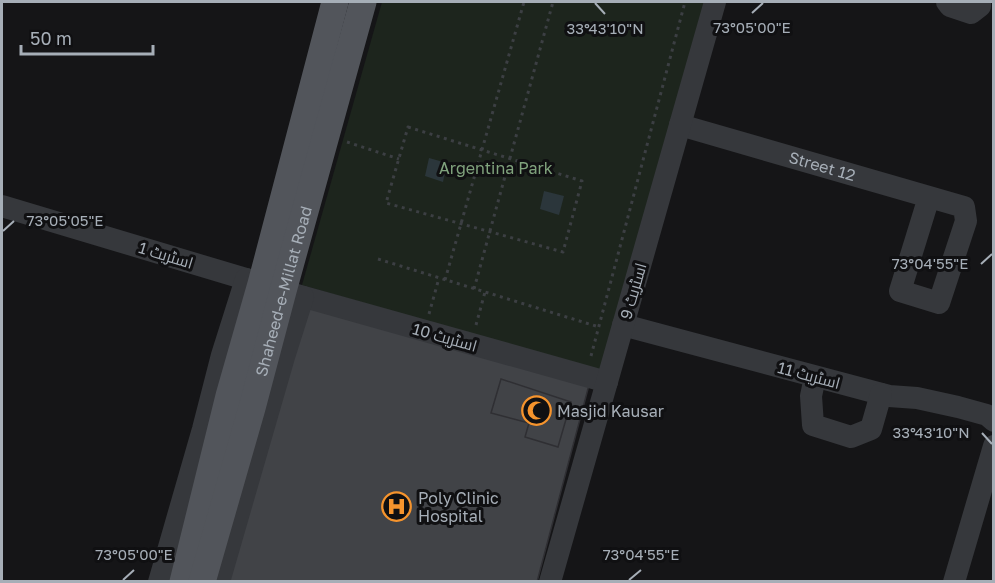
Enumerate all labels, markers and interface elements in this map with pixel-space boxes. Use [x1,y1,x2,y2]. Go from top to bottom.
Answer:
scale bar [21,18,153,56]
text: 73°05'00"E [713,18,791,36]
text: 33°43'10"N [566,19,644,37]
text: 50 m [30,27,72,49]
street label: Street 12 [787,147,858,185]
park label: Argentina Park [439,158,553,178]
street label: Shaheed-e-Millat Road [251,204,316,379]
text: 73°05'05"E [27,211,103,229]
street label: اسٹریٹ 1 [136,237,196,273]
text: 73°04'55"E [892,254,968,272]
street label: اسٹریٹ 9 [615,260,651,322]
street label: اسٹریٹ 10 [410,318,480,356]
street label: اسٹریٹ 11 [776,357,842,393]
mosque icon: Masjid Kausar [520,395,552,427]
place label: Masjid Kausar [557,401,664,421]
text: 33°43'10"N [892,423,970,441]
place label: Poly Clinic Hospital [418,488,499,526]
hospital icon: Poly Clinic Hospital [381,491,413,523]
text: 73°05'00"E [95,545,173,563]
text: 73°04'55"E [603,545,679,563]

